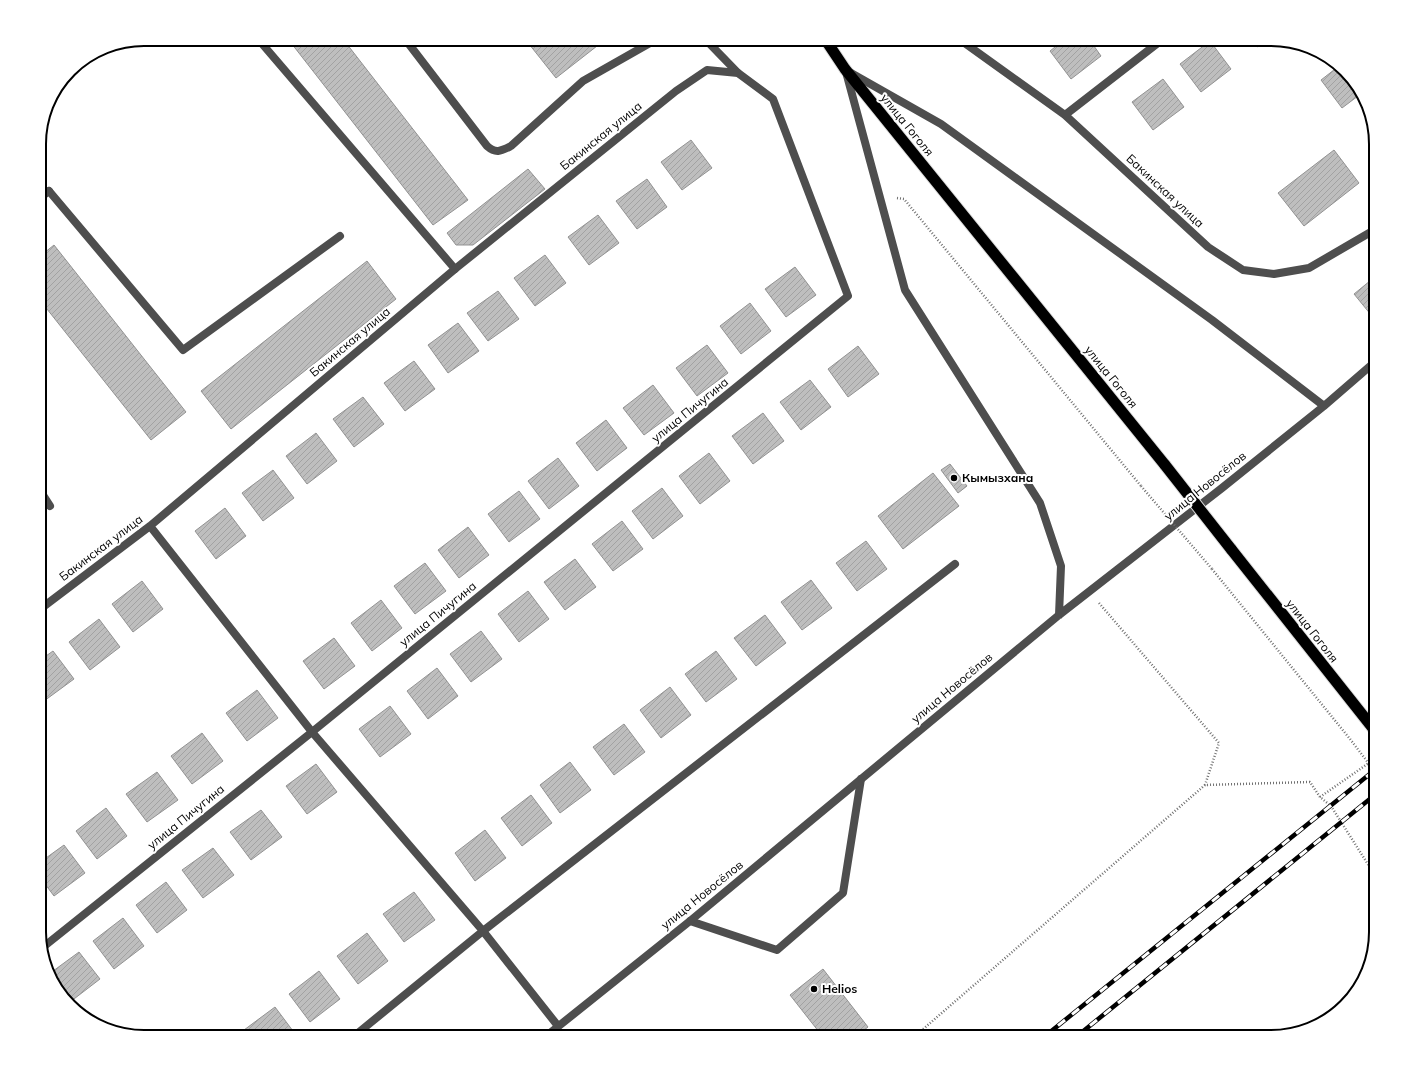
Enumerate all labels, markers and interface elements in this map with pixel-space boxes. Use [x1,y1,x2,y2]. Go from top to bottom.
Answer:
street label: улица Гоголя [878,90,937,159]
street label: Бакинская улица [557,98,645,173]
street label: Бакинская улица [1123,151,1207,230]
street label: Бакинская улица [306,303,393,380]
street label: улица Гоголя [1082,342,1141,411]
street label: улица Пичугина [648,374,731,445]
street label: улица Новосёлов [1161,448,1249,523]
place label: Кымызхана [962,470,1033,485]
marker: Кымызхана [949,473,959,483]
street label: Бакинская улица [56,511,145,584]
street label: улица Пичугина [396,578,479,649]
street label: улица Гоголя [1283,596,1342,665]
street label: улица Новосёлов [908,649,996,726]
street label: улица Пичугина [144,781,227,852]
street label: улица Новосёлов [658,857,746,932]
place label: Helios [822,981,857,996]
marker: Helios [809,984,819,994]

